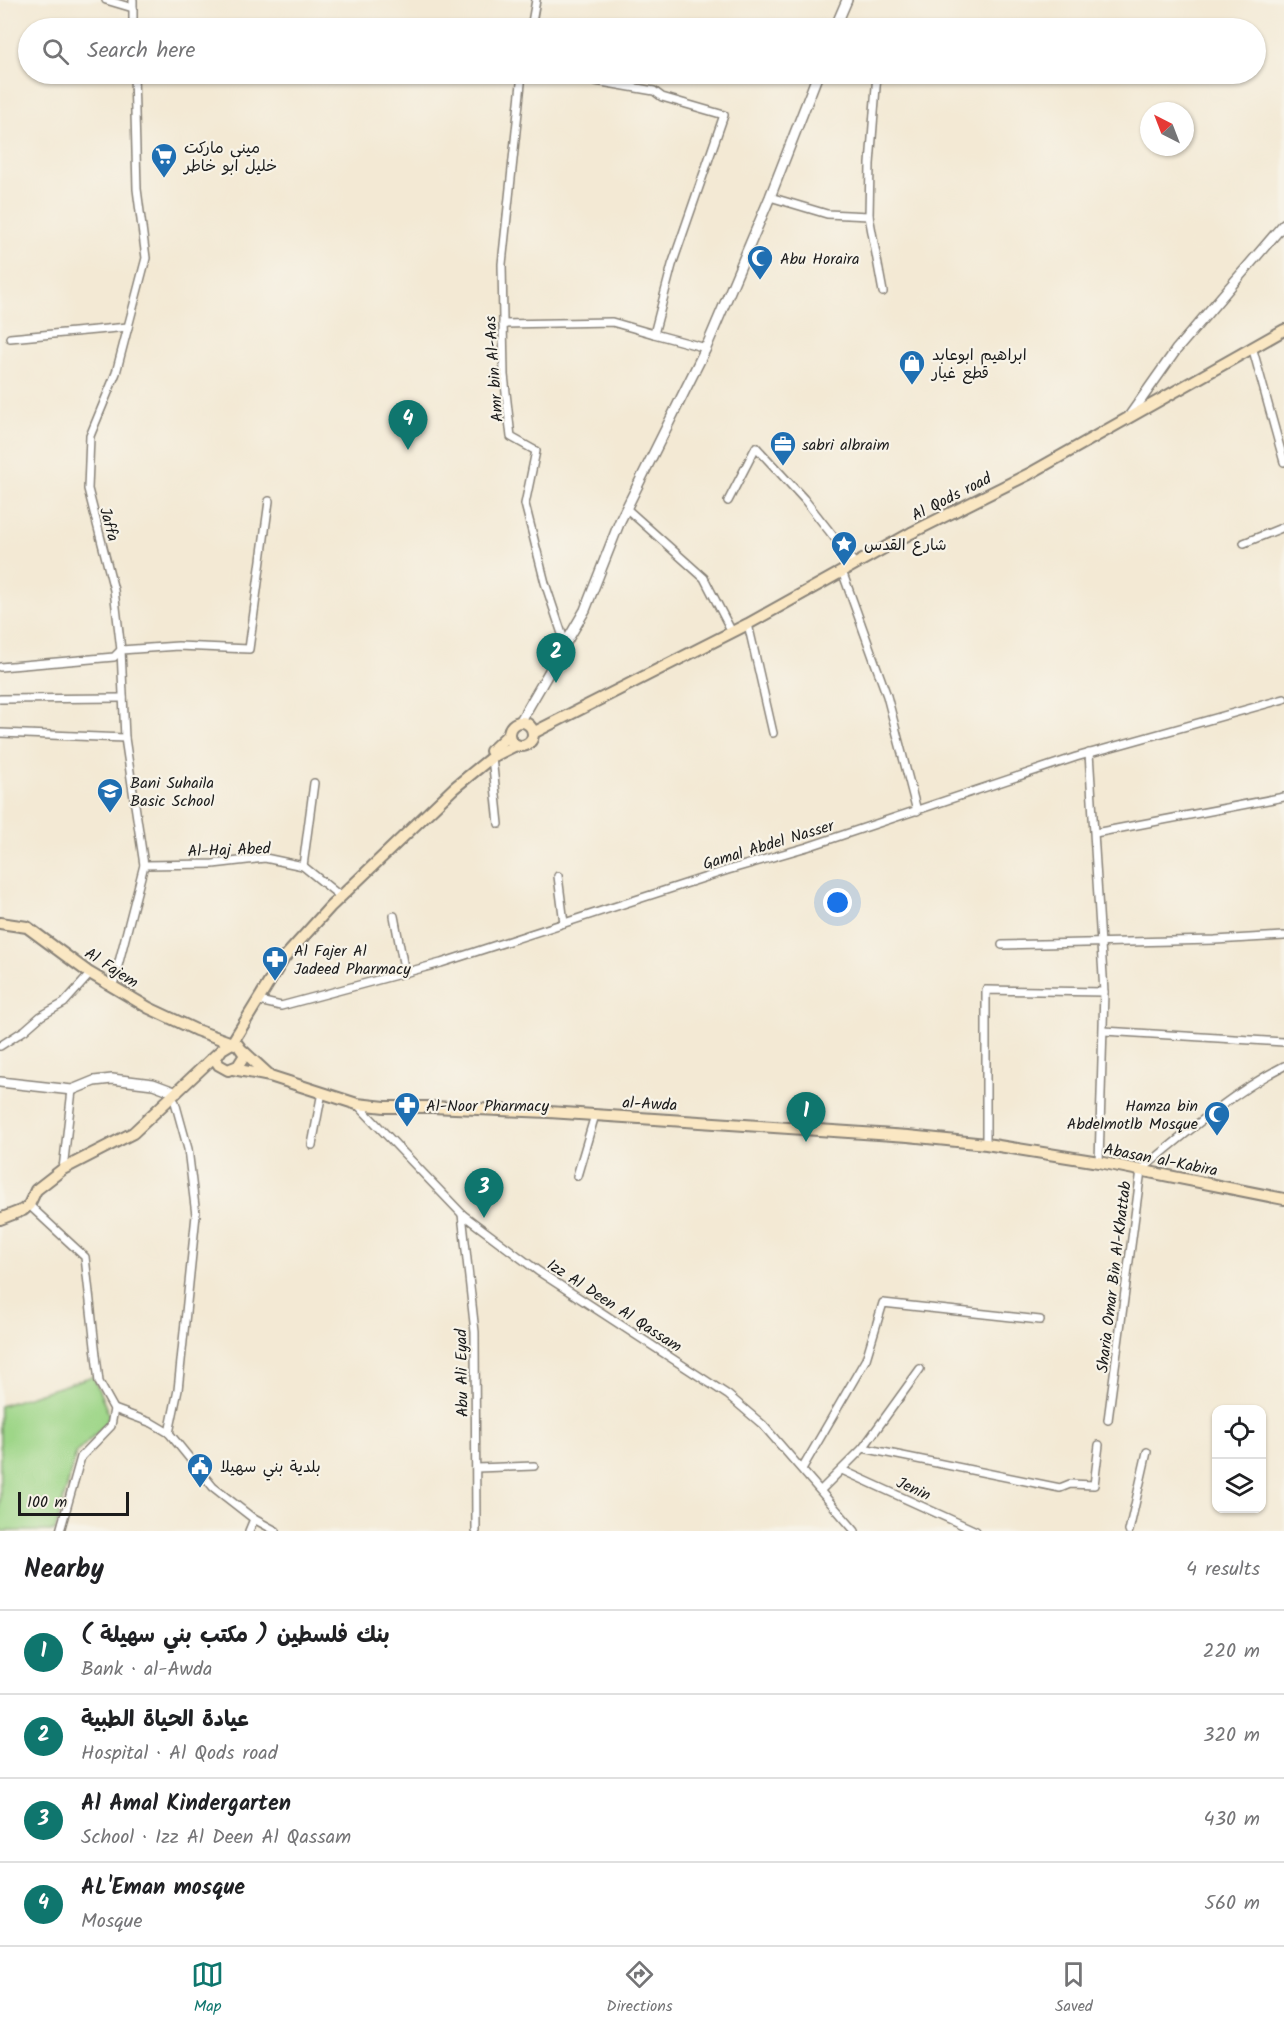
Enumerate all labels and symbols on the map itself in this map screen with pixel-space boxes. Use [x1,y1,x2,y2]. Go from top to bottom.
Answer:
north arrow [1140,102,1194,156]
place label: ميني ماركت خليل ابو خاطر [182,136,277,179]
supermarket icon: ميني ماركت خليل ابو خاطر [149,141,179,179]
mosque icon: Abu Horaira [745,243,775,281]
place label: Abu Horaira [780,247,860,272]
street label: Amr bin Al-Aas [478,315,511,423]
place label: ابراهيم ابوعابد قطع غيار [930,343,1027,386]
shop icon: ابراهيم ابوعابد قطع غيار [897,348,927,386]
pin: 4 [388,400,428,450]
office icon: sabri albraim [768,429,798,467]
place label: sabri albraim [802,433,890,458]
street label: Al Qods road [907,466,997,528]
street label: Jaffa [92,504,125,544]
place icon: شارع القدس [829,529,859,567]
place label: شارع القدس [864,533,947,558]
pin: 2 [536,634,576,683]
place label: Bani Suhaila Basic School [130,771,215,814]
school or university icon: Bani Suhaila Basic School [95,776,125,814]
street label: Gamal Abdel Nasser [700,813,839,877]
street label: Al-Haj Abed [187,837,272,864]
your location [823,888,852,917]
place label: Al Fajer Al Jadeed Pharmacy [294,939,411,982]
street label: Al Fajem [79,941,143,995]
pharmacy icon: Al Fajer Al Jadeed Pharmacy [260,944,290,982]
pharmacy icon: Al-Noor Pharmacy [392,1090,422,1128]
street label: al-Awda [622,1091,678,1118]
pin: 1 [786,1092,826,1142]
place label: Al-Noor Pharmacy [426,1094,549,1119]
place label: Hamza bin Abdelmotlb Mosque [1067,1094,1198,1137]
mosque icon: Hamza bin Abdelmotlb Mosque [1202,1099,1232,1137]
street label: Abasan al-Kabira [1102,1137,1220,1184]
pin: 3 [464,1168,504,1218]
street label: Sharia Omar Bin Al-Khattab [1090,1179,1139,1375]
street label: Izz Al Deen Al Qassam [542,1253,687,1360]
street label: Abu Ali Eyad [449,1328,476,1417]
public building icon: بلدية بني سهيلا [185,1451,215,1489]
place label: بلدية بني سهيلا [220,1455,321,1481]
street label: Jenin [892,1471,935,1508]
scale bar [18,1489,129,1516]

